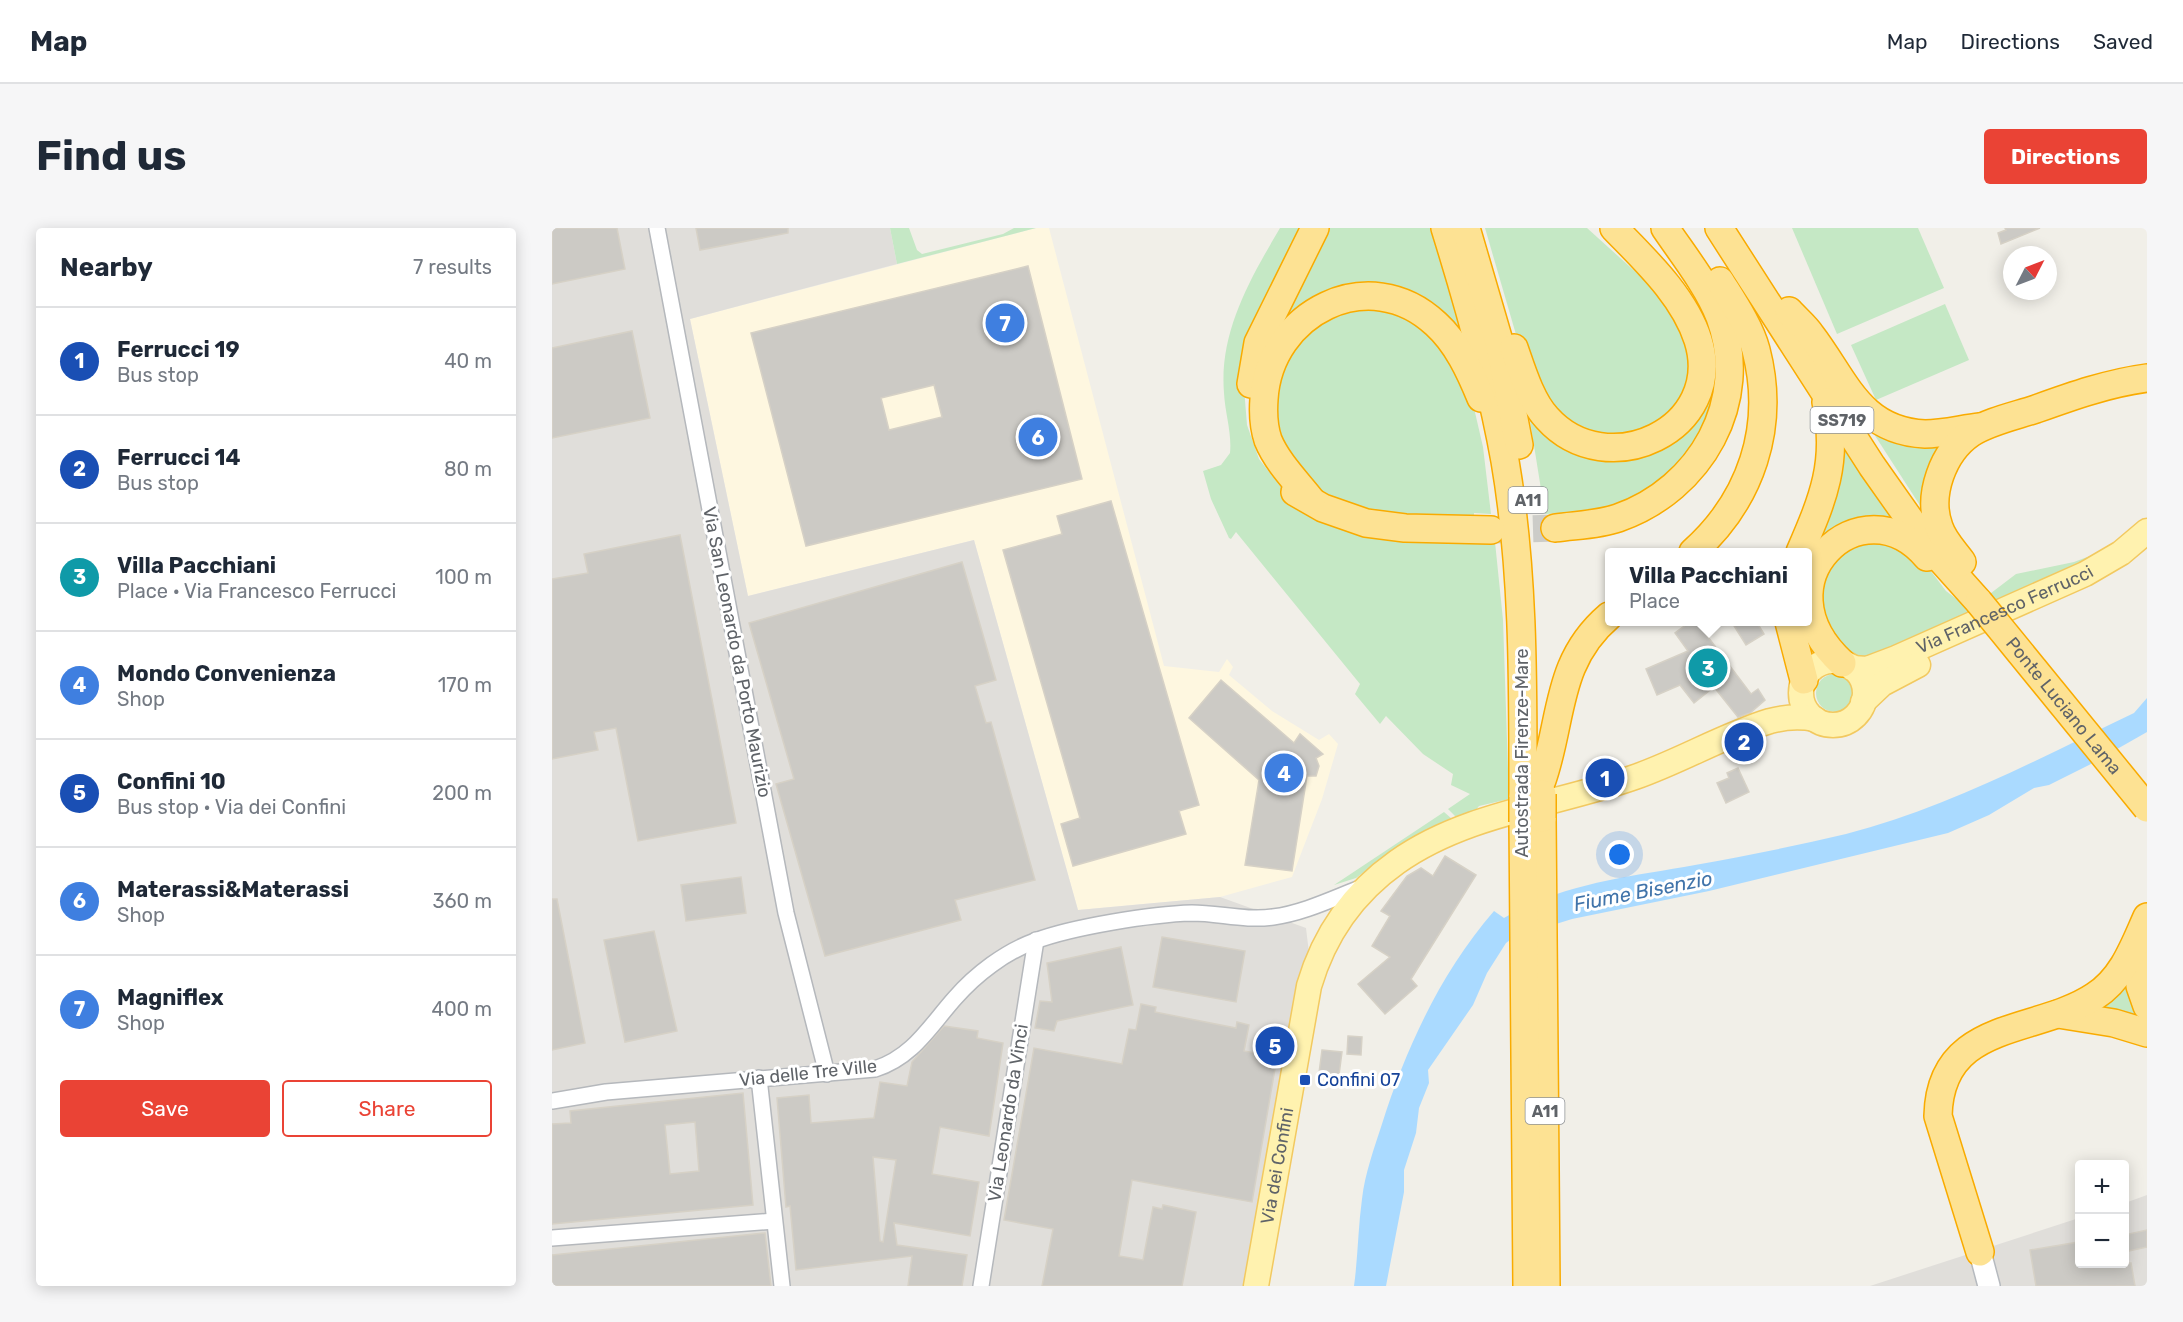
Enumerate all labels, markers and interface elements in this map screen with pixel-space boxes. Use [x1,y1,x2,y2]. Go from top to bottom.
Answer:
text: Map [30,25,87,58]
text: Map [1887,29,1928,54]
text: Directions [1961,29,2060,54]
text: Saved [2093,29,2153,54]
button: Directions [1984,129,2147,184]
text: Find us [36,131,187,181]
north arrow [2003,246,2057,300]
text: Nearby [60,252,153,283]
text: 7 results [413,255,492,279]
pin: 7 [986,300,1024,346]
text: Ferrucci 19 [117,336,240,363]
text: 1 [75,349,84,373]
text: 40 m [444,349,492,373]
text: Bus stop [117,363,199,387]
road number: SS719 [1810,407,1874,433]
pin: 6 [1018,414,1058,460]
text: Ferrucci 14 [117,444,240,471]
text: 2 [73,457,86,481]
text: 80 m [444,457,492,481]
text: Bus stop [117,471,199,495]
road number: A11 [1508,487,1548,513]
street label: Via San Leonardo da Porto Maurizio [698,505,776,799]
popup [1605,548,1812,626]
text: Villa Pacchiani [117,552,276,579]
street label: Via Francesco Ferrucci [1913,561,2097,659]
text: Villa Pacchiani [1629,562,1788,589]
text: 3 [73,565,86,589]
text: 100 m [435,565,492,589]
text: Place · Via Francesco Ferrucci [117,579,396,603]
text: Place [1629,589,1680,613]
street label: Ponte Luciano Lama [2001,633,2126,779]
pin: 3 [1688,646,1728,690]
street label: Autostrada Firenze-Mare [1511,648,1533,858]
text: Mondo Convenienza [117,660,336,687]
text: 4 [73,673,86,697]
text: 170 m [438,673,492,697]
text: Shop [117,687,165,711]
pin: 2 [1724,720,1764,764]
pin: 4 [1264,750,1304,796]
pin: 1 [1586,756,1624,800]
text: Confini 10 [117,768,226,795]
text: 5 [73,781,86,805]
text: 200 m [432,781,492,805]
text: Bus stop · Via dei Confini [117,795,346,819]
your location [1605,840,1634,869]
water label: Fiume Bisenzio [1572,866,1714,916]
text: Materassi&Materassi [117,876,349,903]
text: 6 [73,889,86,913]
text: 360 m [433,889,492,913]
text: Shop [117,903,165,927]
text: Magniflex [117,984,224,1011]
text: 7 [74,997,85,1021]
text: 400 m [432,997,492,1021]
text: Shop [117,1011,165,1035]
street label: Via Leonardo da Vinci [983,1023,1033,1203]
pin: 5 [1256,1024,1294,1068]
street label: Via delle Tre Ville [738,1055,878,1091]
place label: Confini 07 [1317,1069,1400,1091]
marker: Confini 07 [1298,1073,1312,1087]
button: Save [60,1080,270,1137]
button: Share [282,1080,492,1137]
road number: A11 [1526,1098,1564,1124]
street label: Via dei Confini [1256,1106,1298,1226]
map controls [2075,1160,2129,1268]
button: + [2075,1160,2129,1214]
button: − [2075,1214,2129,1268]

